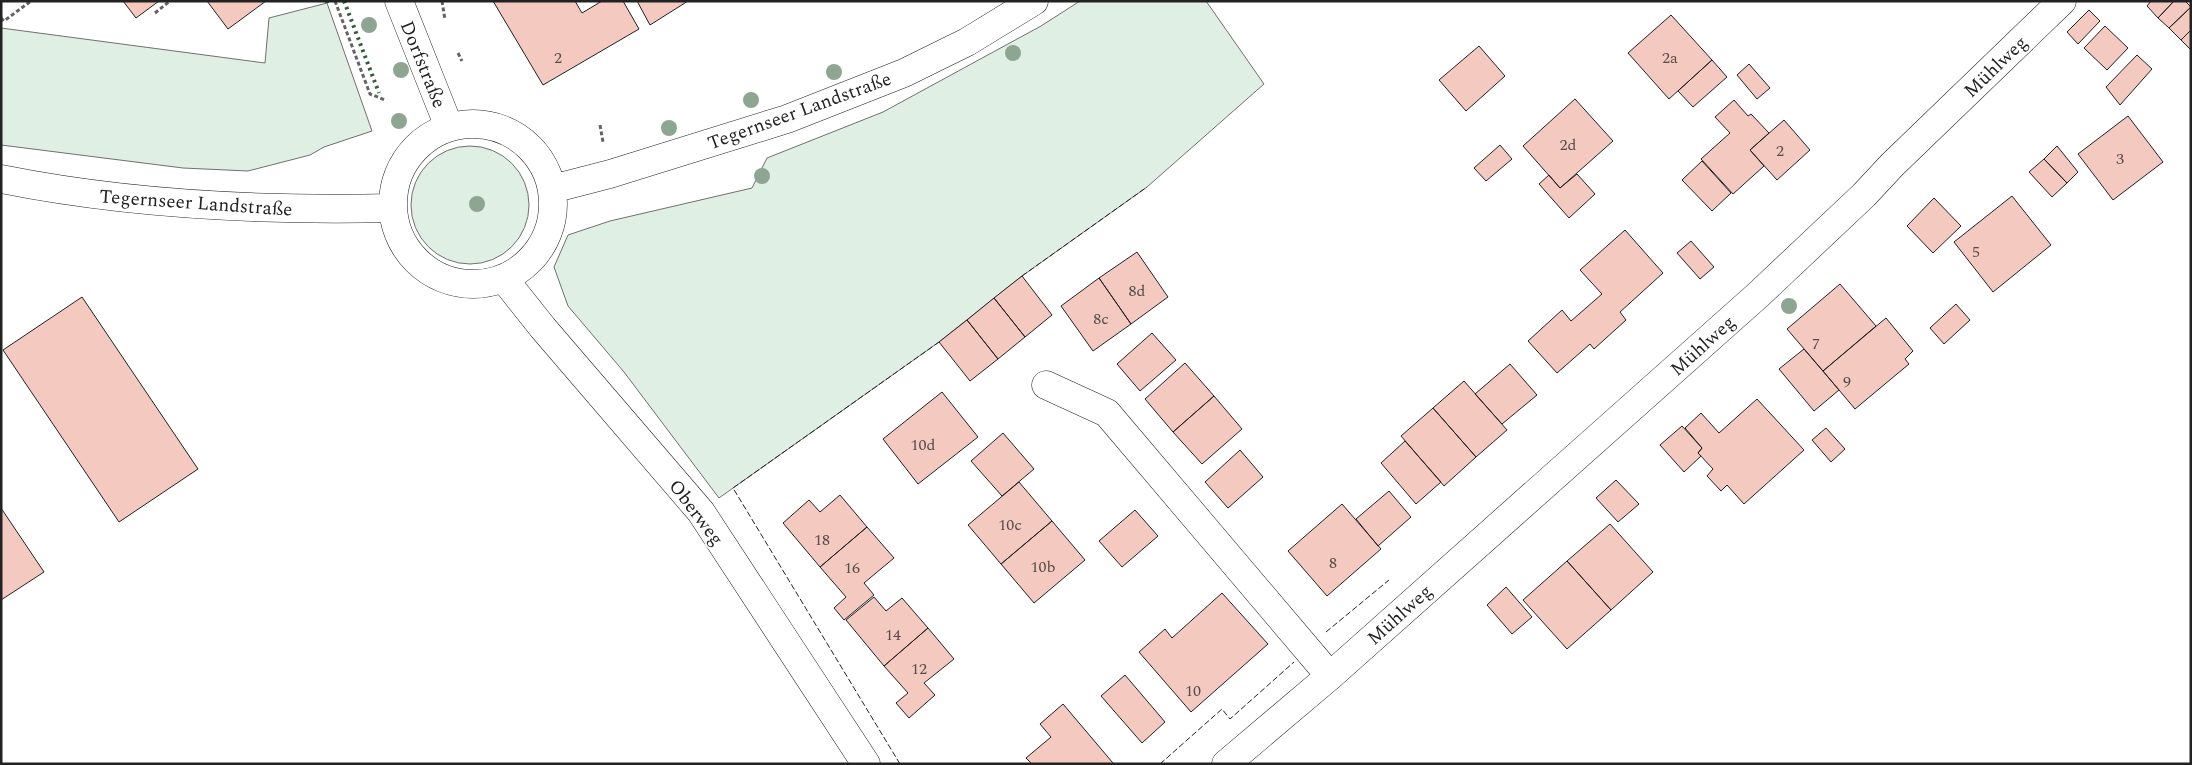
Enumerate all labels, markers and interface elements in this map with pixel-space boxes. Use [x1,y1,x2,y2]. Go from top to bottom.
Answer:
street label: Dorfstraße [392,17,453,113]
street label: Mühlweg [1957,29,2035,105]
house number: 2 [554,46,562,70]
house number: 2a [1662,46,1678,70]
street label: Tegernseer Landstraße [704,65,895,158]
house number: 2d [1560,133,1577,157]
house number: 2 [1776,139,1784,163]
house number: 3 [2116,147,2124,171]
street label: Tegernseer Landstraße [98,182,293,225]
house number: 5 [1972,240,1980,264]
house number: 8d [1129,279,1146,303]
house number: 8c [1093,307,1109,331]
street label: Mühlweg [1664,309,1742,383]
house number: 7 [1812,332,1820,356]
house number: 9 [1843,370,1851,394]
house number: 10d [911,433,936,457]
street label: Oberweg [661,474,730,552]
house number: 10c [998,513,1022,537]
house number: 18 [814,528,830,552]
house number: 8 [1329,551,1337,575]
house number: 10b [1031,555,1056,579]
house number: 16 [844,556,860,580]
street label: Mühlweg [1361,578,1439,652]
house number: 14 [885,623,901,647]
house number: 12 [911,657,927,681]
house number: 10 [1185,679,1201,703]

